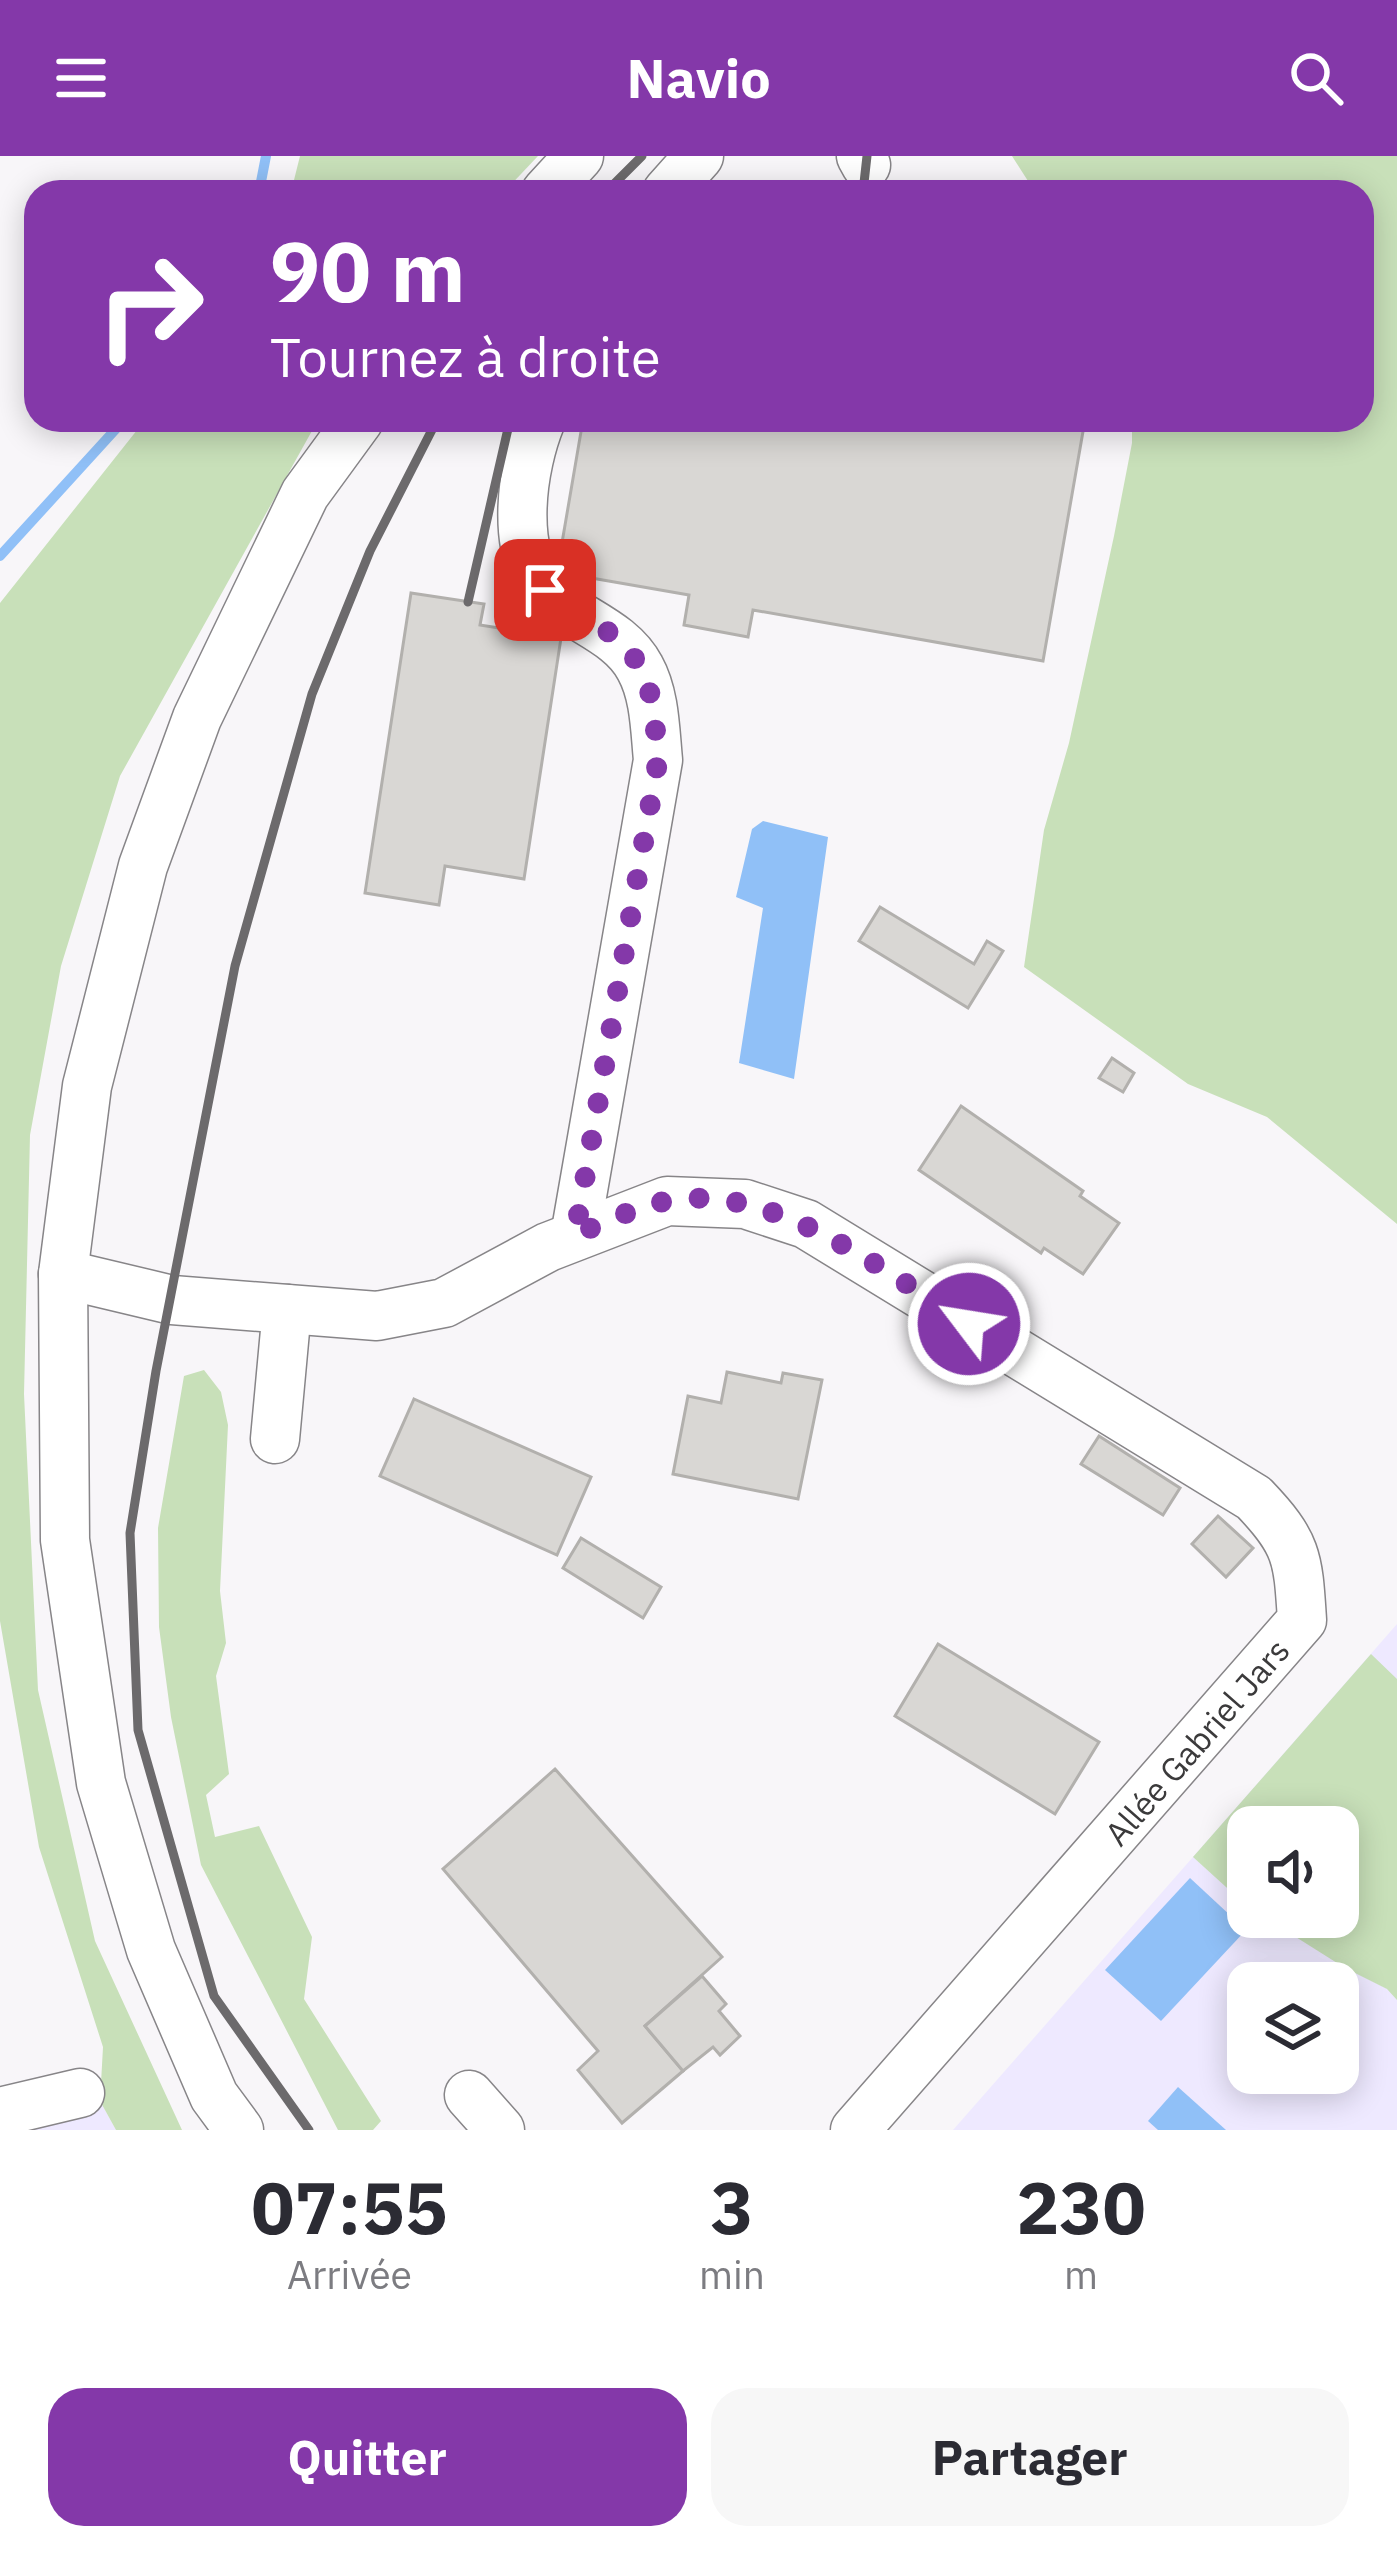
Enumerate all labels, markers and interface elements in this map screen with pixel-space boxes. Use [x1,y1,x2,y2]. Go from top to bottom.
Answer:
text: Navio [626,43,771,113]
icon: menu [48,45,114,111]
icon: search [1283,45,1349,111]
text: 90 m [270,216,466,325]
icon: right [72,228,228,384]
text: Tournez à droite [270,322,661,392]
pin [494,539,596,641]
icon: arrive [512,557,578,623]
position arrow [906,1261,1032,1387]
street label: Allée Gabriel Jars [1095,1629,1298,1854]
map controls [1227,1806,1359,2094]
button: sound [1227,1806,1359,1938]
button: layers [1227,1962,1359,2094]
text: 07:55 [251,2160,448,2254]
text: 3 [710,2160,754,2254]
text: 230 [1016,2160,1146,2254]
text: Arrivée [287,2249,412,2300]
text: min [699,2249,765,2300]
text: m [1064,2249,1098,2300]
button: Quitter [48,2388,687,2526]
button: Partager [711,2388,1349,2526]

